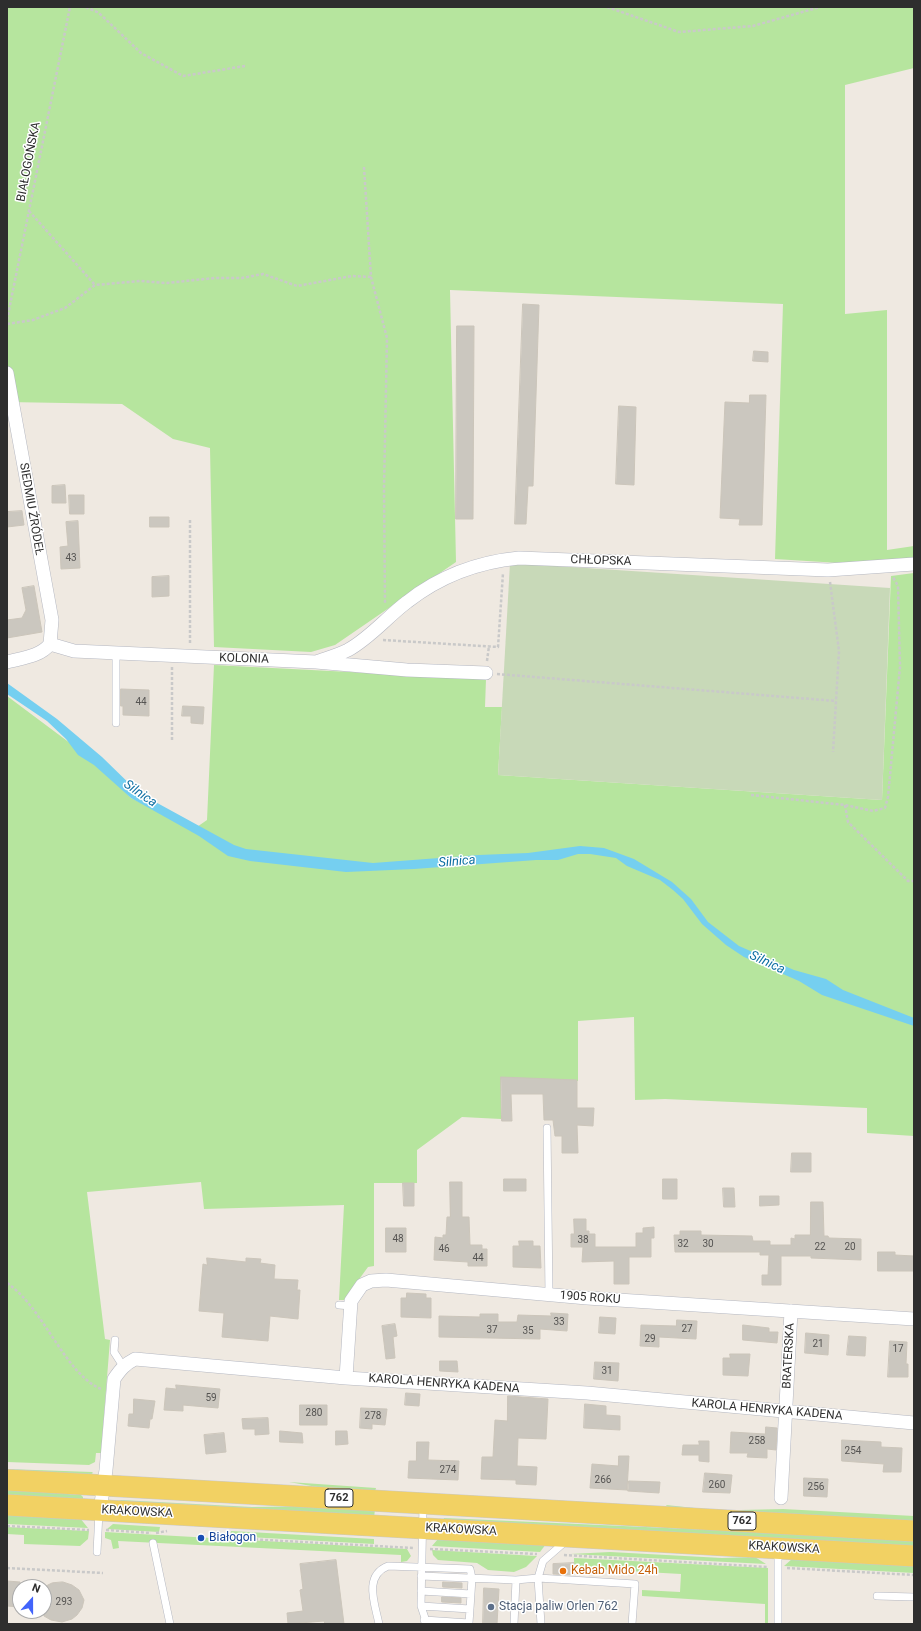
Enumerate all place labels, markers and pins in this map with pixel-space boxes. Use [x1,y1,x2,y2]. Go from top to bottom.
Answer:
place label: Białogon [209,1531,256,1545]
marker: Białogon [196,1533,206,1543]
place label: Kebab Mido 24h [571,1564,658,1578]
marker: Kebab Mido 24h [558,1566,568,1576]
place label: Stacja paliw Orlen 762 [499,1600,618,1614]
marker: Stacja paliw Orlen 762 [486,1602,496,1612]

